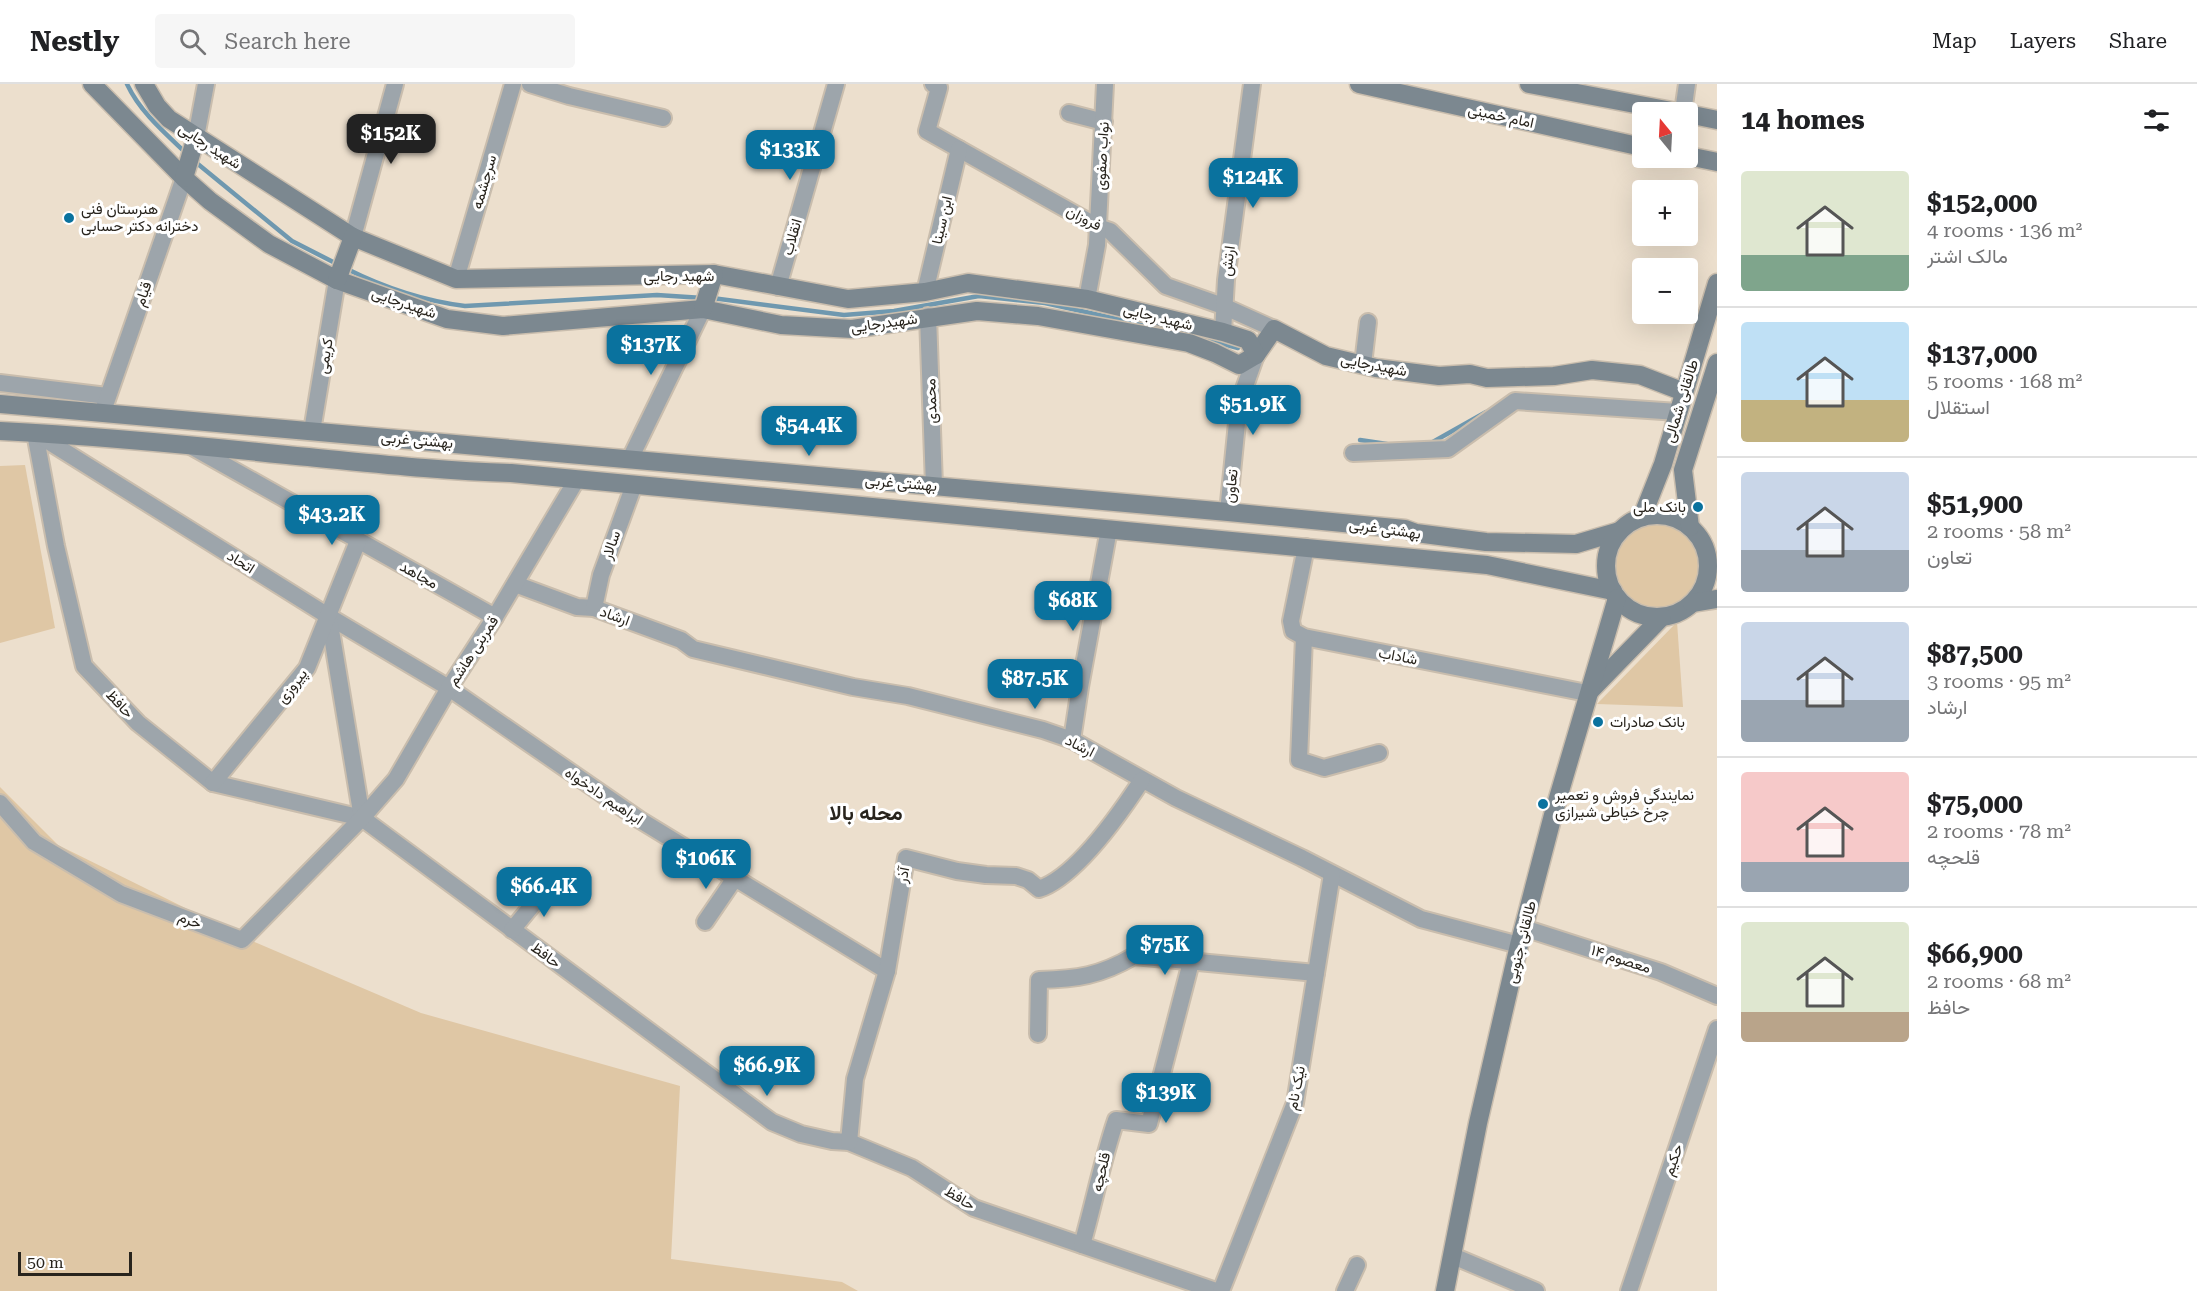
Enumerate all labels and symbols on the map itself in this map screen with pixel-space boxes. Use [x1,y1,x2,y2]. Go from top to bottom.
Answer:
street label: امام خمینی [1466,100,1536,133]
north arrow [1632,102,1698,168]
pin: $152K [349,114,433,165]
street label: شهید رجایی [175,119,245,174]
street label: نواب صفوی [1091,121,1114,191]
pin: $133K [748,130,832,181]
street label: سرچشمه [468,153,501,211]
pin: $124K [1211,158,1295,209]
street label: ابن سینا [928,194,957,246]
place label: هنرستان فنی دخترانه دکتر حسابی [81,200,199,236]
street label: فروزان [1064,202,1105,234]
marker: هنرستان فنی دخترانه دکتر حسابی [62,211,76,225]
street label: انقلاب [778,217,806,257]
street label: ارتش [1217,245,1240,277]
street label: شهید رجایی [644,267,715,286]
street label: قیام [130,279,157,309]
street label: شهیدرجایی [369,284,439,323]
street label: شهید رجایی [1121,300,1195,335]
street label: شهیدرجایی [850,309,919,338]
pin: $137K [609,325,693,376]
street label: کریمی [313,337,338,375]
street label: شهیدرجایی [1339,350,1409,381]
street label: طالقانی شمالی [1660,357,1703,445]
street label: محمدی [921,378,942,424]
pin: $51.9K [1204,385,1302,436]
pin: $54.4K [760,406,858,457]
street label: بهشتی غربی [380,428,454,453]
street label: تعاون [1220,468,1242,504]
street label: بهشتی غربی [864,471,938,496]
pin: $43.2K [283,495,381,546]
place label: بانک ملی [1633,498,1686,517]
marker: بانک ملی [1691,500,1705,514]
street label: بهشتی غربی [1348,515,1422,544]
street label: سالار [597,528,624,563]
street label: اتحاد [224,547,258,577]
street label: مجاهد [397,557,441,593]
pin: $68K [1037,581,1109,632]
street label: ارشاد [598,602,632,630]
street label: قمربنی هاشم [444,613,503,690]
street label: شاداب [1377,643,1419,669]
pin: $87.5K [986,659,1084,710]
street label: پیروزی [273,665,312,708]
street label: حافظ [102,686,138,722]
place label: بانک صادرات [1610,713,1685,731]
marker: بانک صادرات [1591,715,1605,729]
street label: ارشاد [1062,731,1098,761]
street label: ابراهیم دادخواه [561,763,646,830]
place label: نمایندگی فروش و تعمیر چرخ خیاطی شیرازی [1554,786,1694,823]
marker: نمایندگی فروش و تعمیر چرخ خیاطی شیرازی [1536,797,1550,811]
district label: محله بالا [829,801,903,825]
pin: $106K [664,839,748,890]
street label: آذر [893,864,913,885]
pin: $66.4K [495,867,593,918]
street label: طالقانی جنوبی [1502,899,1541,985]
street label: خرم [175,907,204,934]
pin: $75K [1129,925,1201,976]
street label: حافظ [528,938,564,972]
street label: ۱۴ معصوم [1589,941,1653,978]
pin: $66.9K [718,1046,816,1097]
street label: نیک نام [1283,1064,1310,1112]
pin: $139K [1124,1073,1208,1124]
street label: حکیم [1659,1142,1688,1179]
street label: قلحچه [1088,1150,1115,1194]
street label: حافظ [942,1182,978,1214]
scale bar [18,1249,132,1276]

